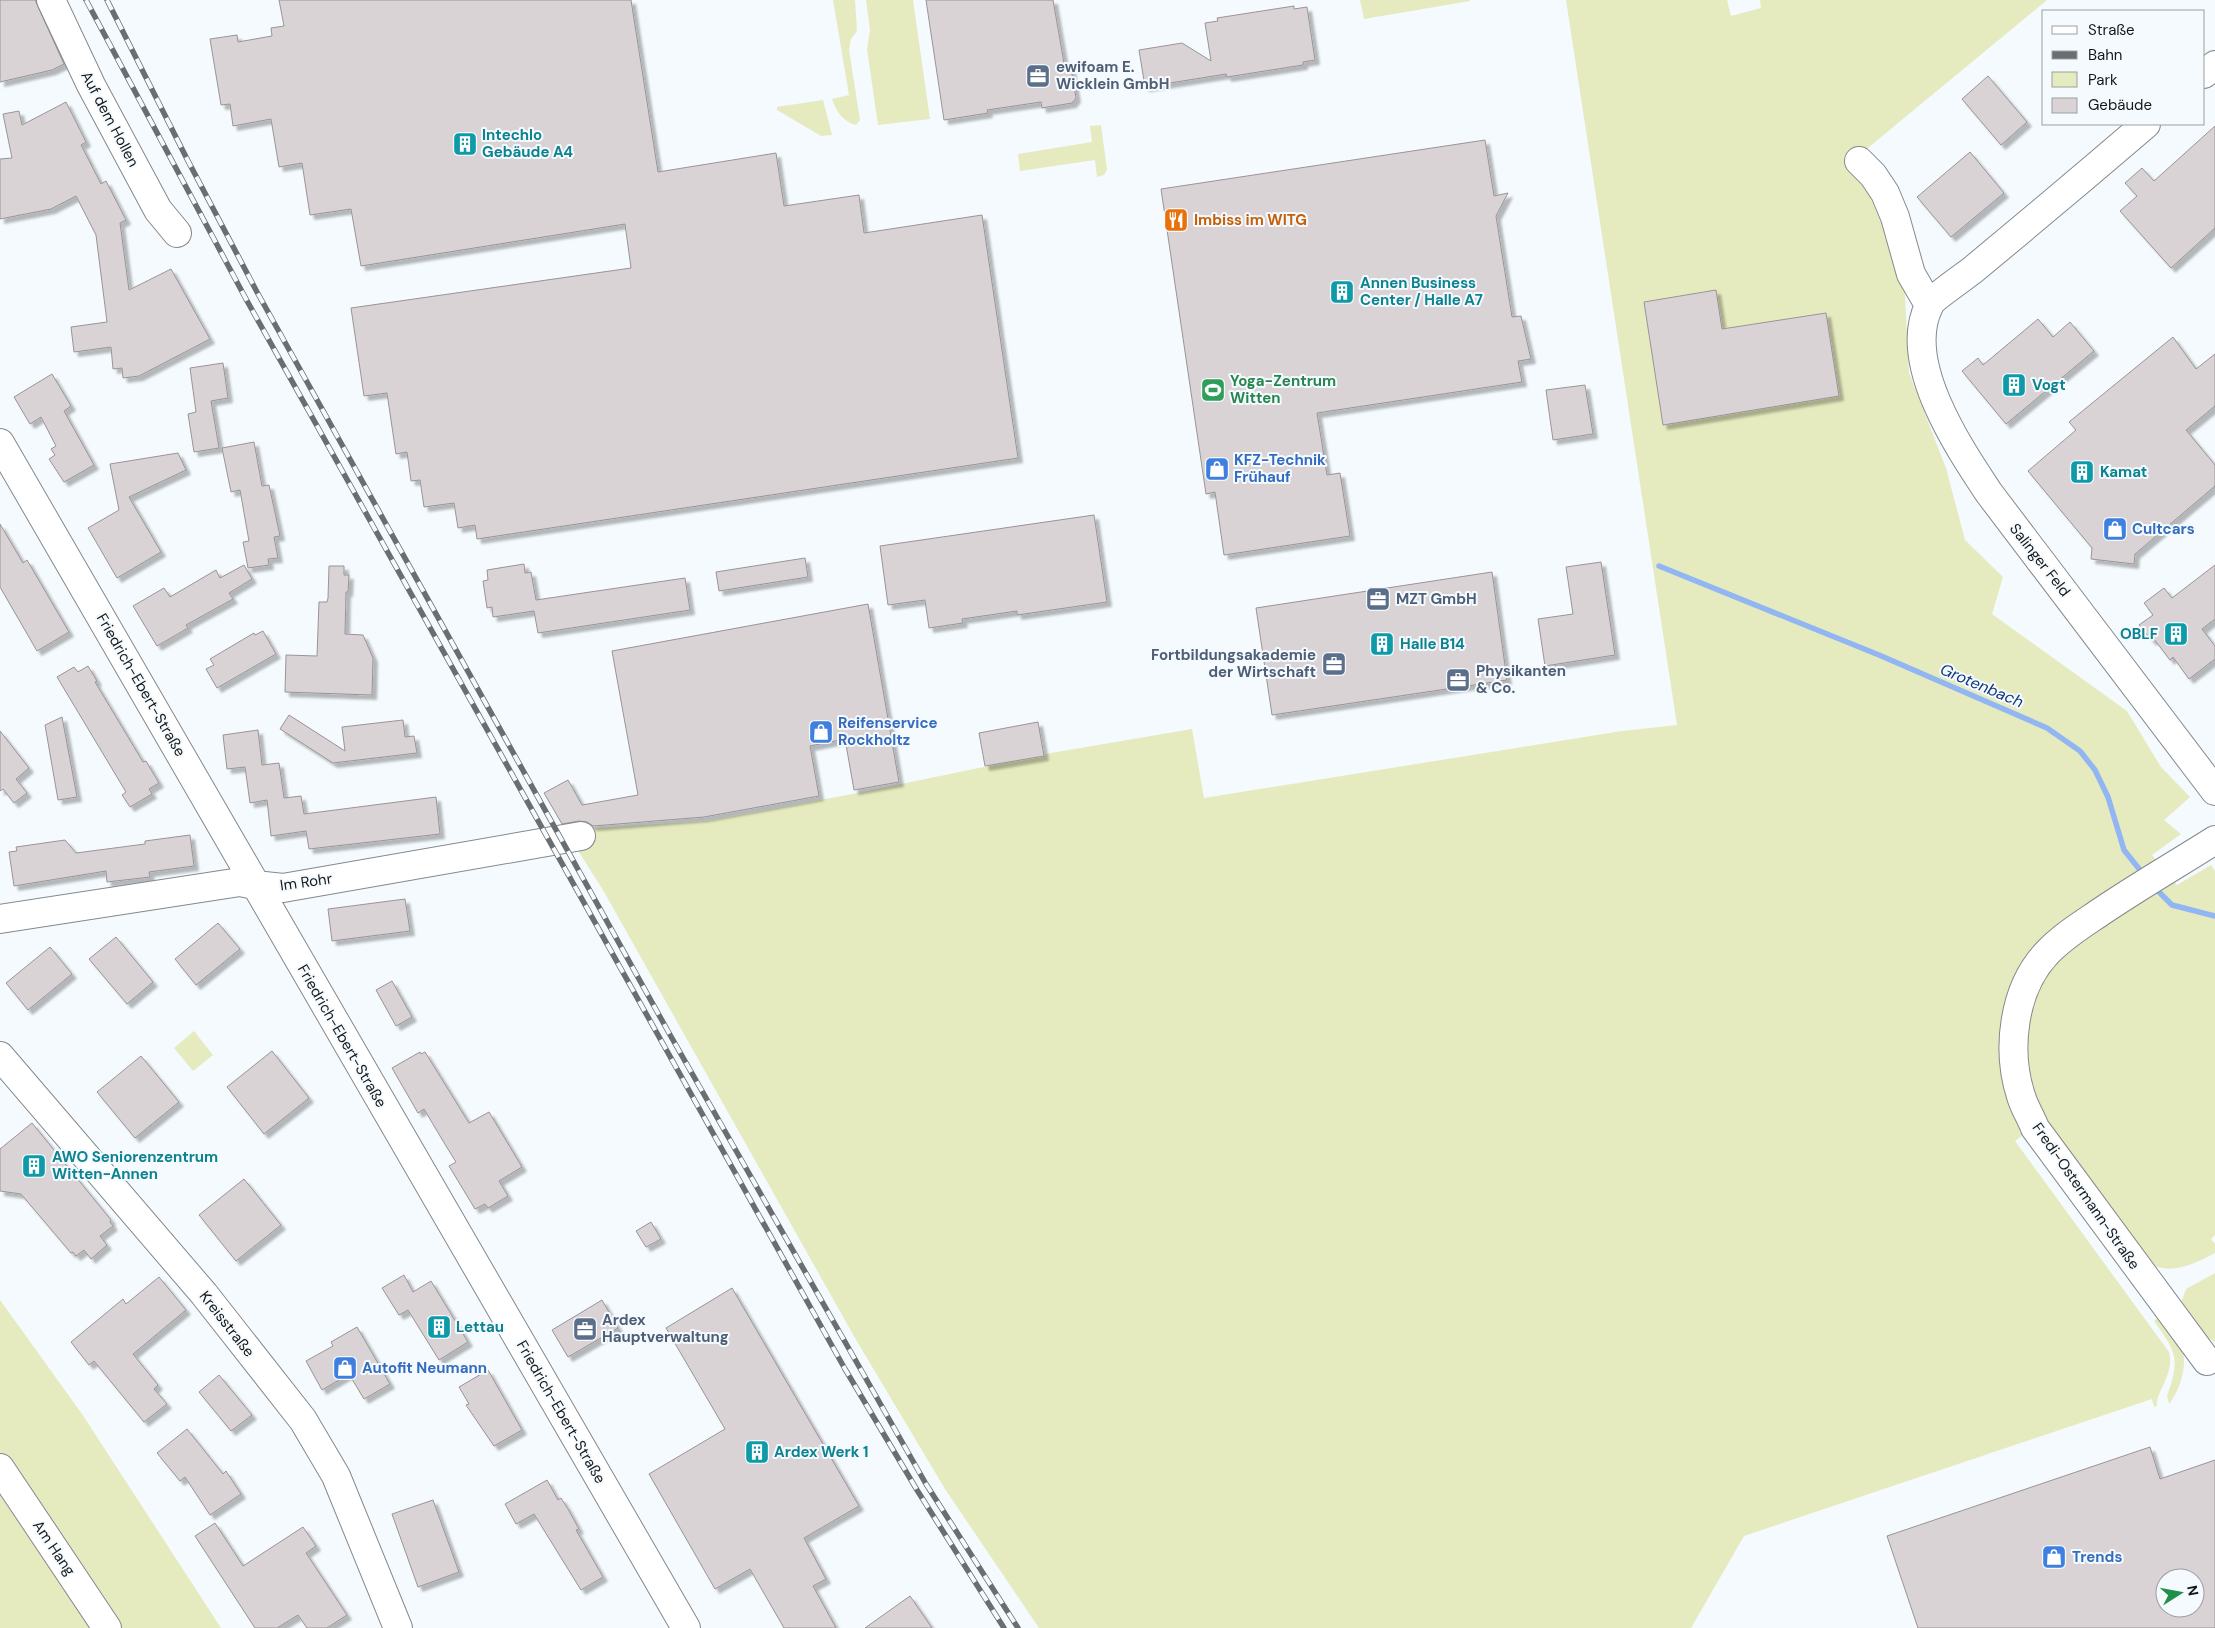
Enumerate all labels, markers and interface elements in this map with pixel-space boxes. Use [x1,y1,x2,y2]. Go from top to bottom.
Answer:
legend [2042,10,2205,125]
text: Straße [2088,20,2135,40]
text: Bahn [2088,45,2122,65]
place label: ewifoam E. Wicklein GmbH [1056,57,1169,94]
office icon: ewifoam E. Wicklein GmbH [1025,63,1051,89]
street label: Auf dem Hollen [76,68,144,170]
text: Park [2088,70,2118,90]
text: Gebäude [2088,95,2152,115]
place label: Intechlo Gebäude A4 [482,125,573,162]
building icon: Intechlo Gebäude A4 [452,131,478,157]
restaurant icon: Imbiss im WITG [1163,207,1189,233]
place label: Imbiss im WITG [1194,210,1307,230]
place label: Annen Business Center / Halle A7 [1360,273,1483,310]
building icon: Annen Business Center / Halle A7 [1329,279,1355,305]
place label: Yoga-Zentrum Witten [1230,371,1336,408]
building icon: Vogt [2001,372,2027,398]
place label: Vogt [2032,375,2066,395]
sports icon: Yoga-Zentrum Witten [1200,377,1226,403]
place label: KFZ-Technik Frühauf [1234,450,1326,487]
shop icon: KFZ-Technik Frühauf [1204,456,1230,482]
building icon: Kamat [2069,459,2095,485]
place label: Kamat [2100,462,2147,482]
shop icon: Cultcars [2102,516,2128,542]
street label: Salinger Feld [2005,519,2075,601]
place label: Cultcars [2132,519,2195,539]
office icon: MZT GmbH [1365,586,1391,612]
place label: MZT GmbH [1396,589,1477,609]
street label: Friedrich-Ebert-Straße [92,610,190,760]
building icon: OBLF [2163,621,2189,647]
place label: OBLF [2120,624,2158,644]
building icon: Halle B14 [1369,631,1395,657]
place label: Halle B14 [1400,634,1465,654]
place label: Fortbildungsakademie der Wirtschaft [1151,645,1316,682]
office icon: Fortbildungsakademie der Wirtschaft [1321,651,1347,677]
water label: Grotenbach [1937,659,2027,712]
place label: Physikanten & Co. [1476,661,1566,698]
office icon: Physikanten & Co. [1445,667,1471,693]
place label: Reifenservice Rockholtz [838,713,938,750]
shop icon: Reifenservice Rockholtz [808,719,834,745]
street label: Im Rohr [279,868,334,896]
street label: Friedrich-Ebert-Straße [293,961,391,1111]
street label: Fredi-Ostermann-Straße [2028,1119,2144,1273]
place label: AWO Seniorenzentrum Witten-Annen [52,1147,218,1184]
building icon: AWO Seniorenzentrum Witten-Annen [21,1153,47,1179]
street label: Kreisstraße [195,1287,259,1361]
place label: Ardex Hauptverwaltung [602,1310,729,1347]
building icon: Lettau [426,1314,452,1340]
office icon: Ardex Hauptverwaltung [572,1316,598,1342]
place label: Lettau [456,1317,504,1337]
street label: Friedrich-Ebert-Straße [512,1337,610,1487]
shop icon: Autofit Neumann [332,1355,358,1381]
place label: Autofit Neumann [362,1358,487,1378]
building icon: Ardex Werk 1 [744,1439,770,1465]
place label: Ardex Werk 1 [774,1442,868,1462]
street label: Am Hang [28,1516,80,1580]
shop icon: Trends [2041,1544,2067,1570]
place label: Trends [2072,1547,2122,1567]
north arrow [2155,1568,2205,1618]
text: N [2183,1584,2203,1597]

